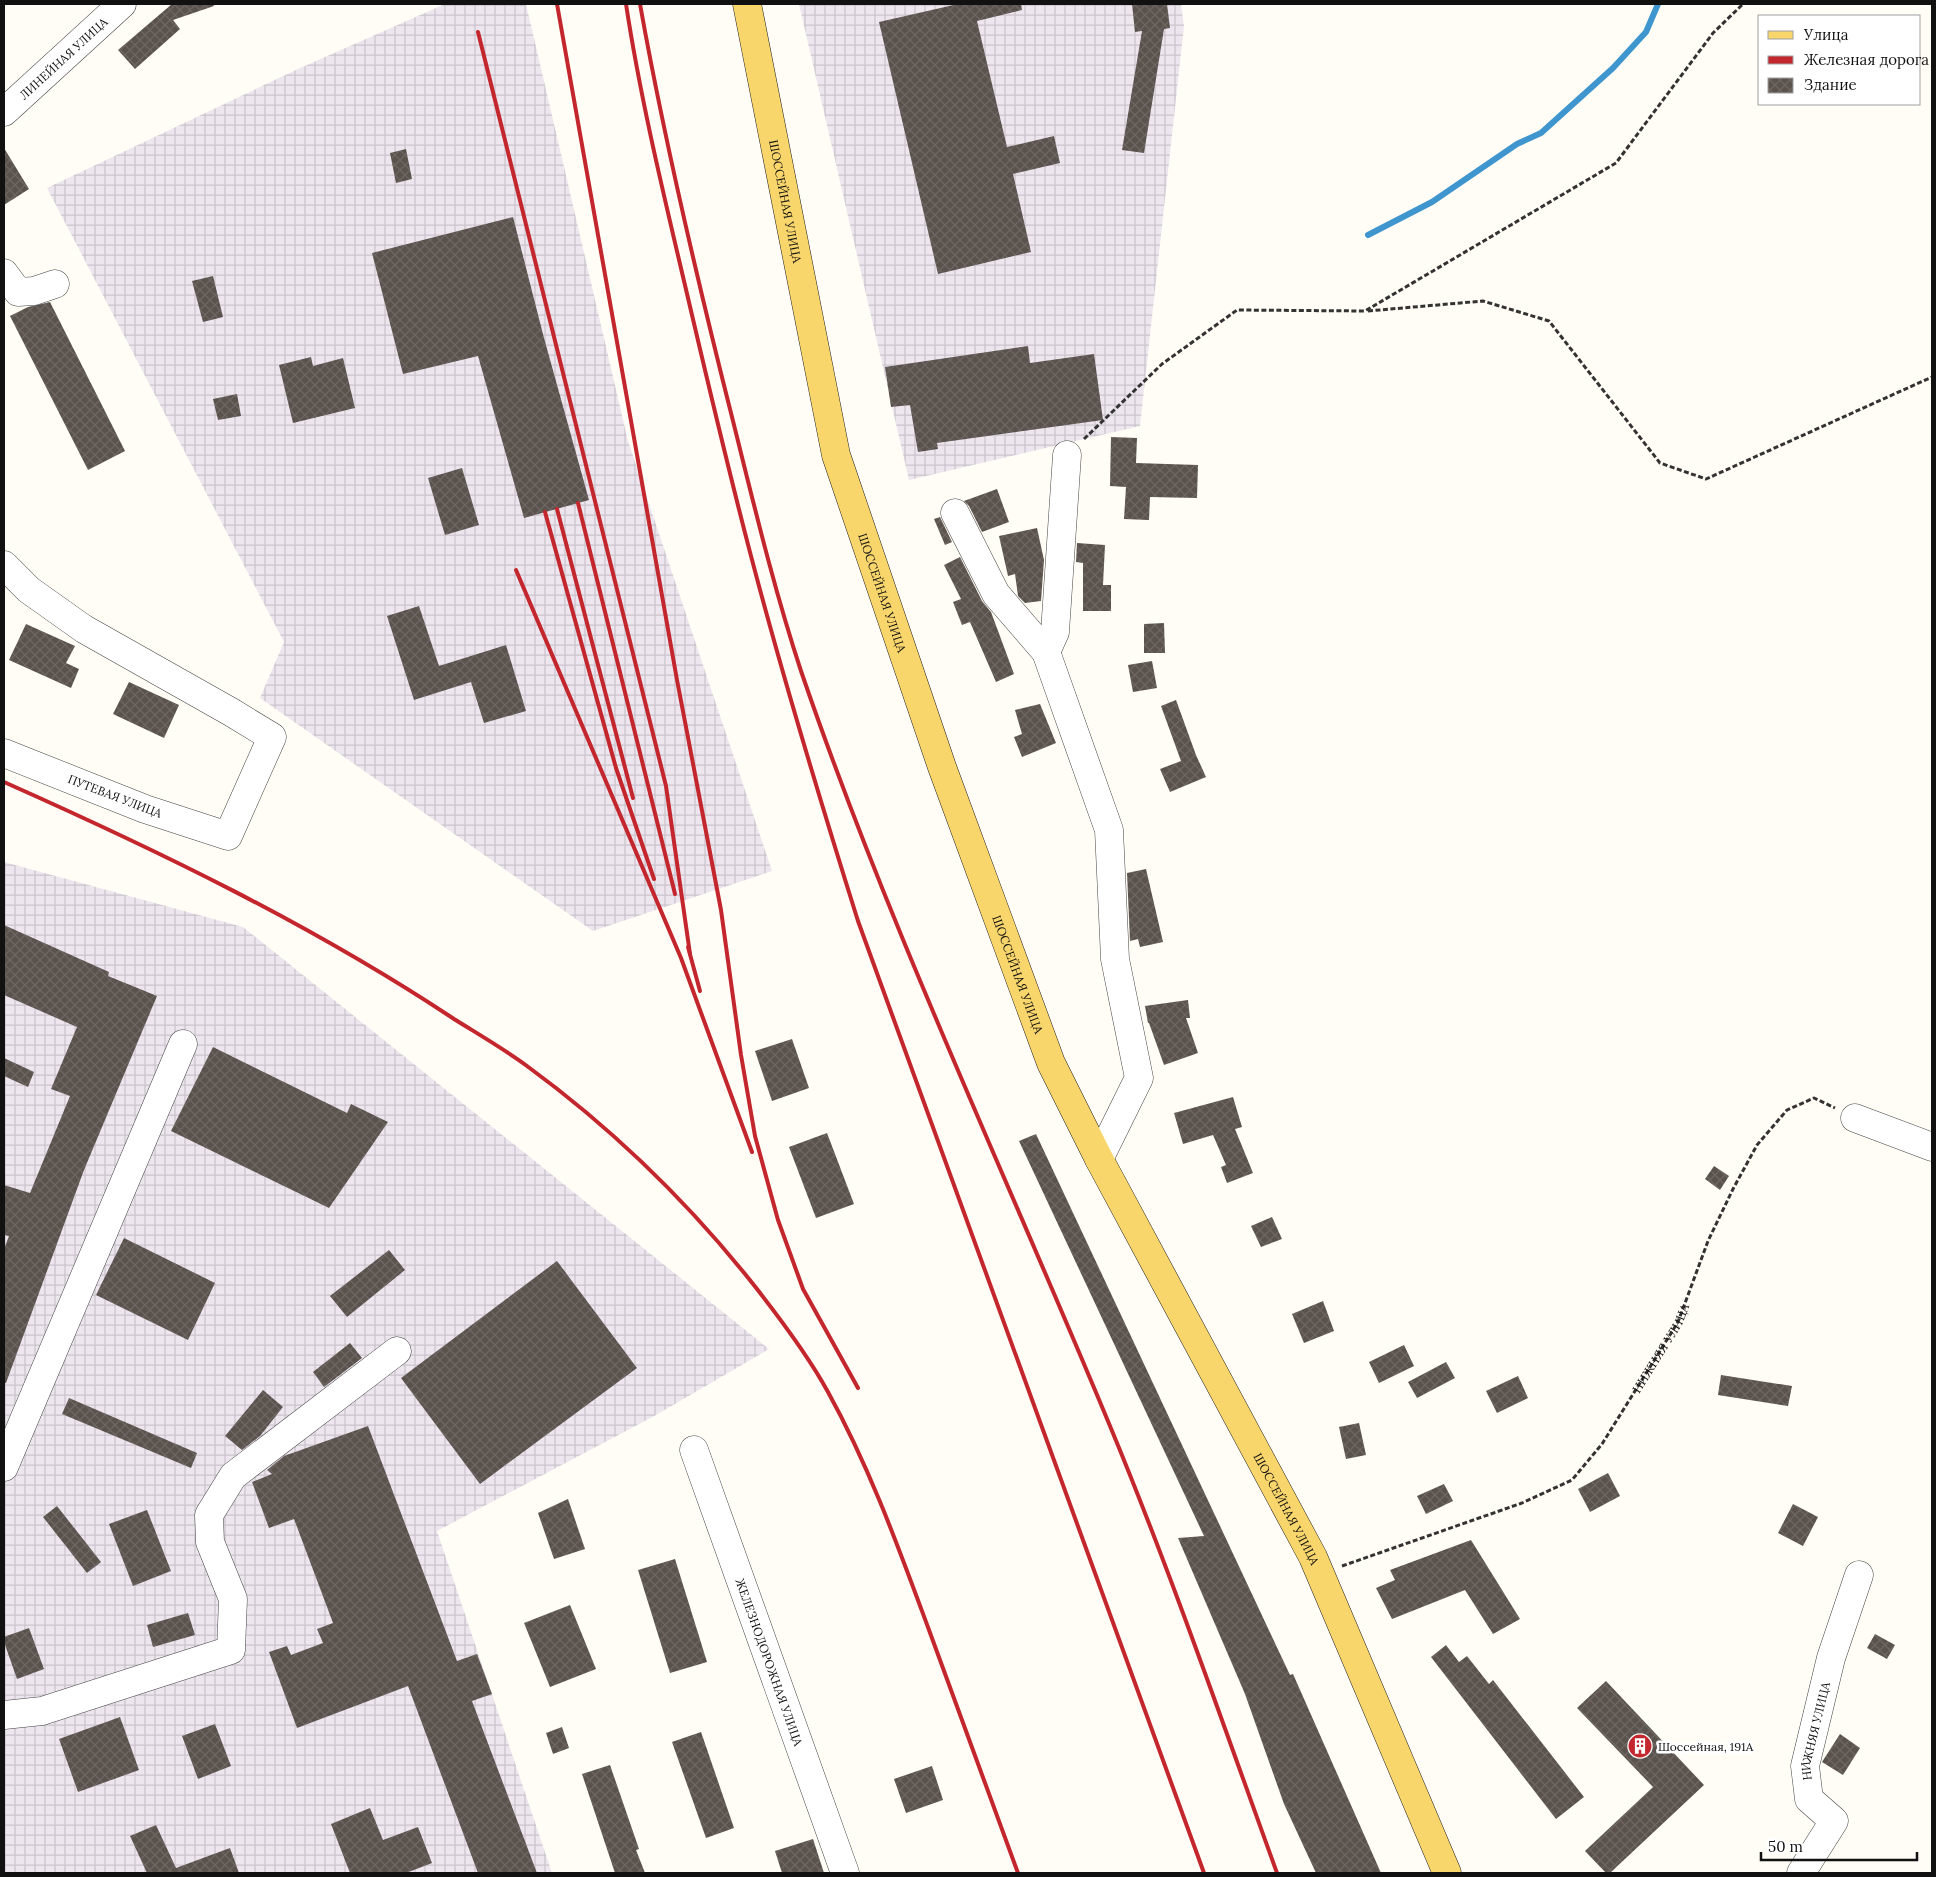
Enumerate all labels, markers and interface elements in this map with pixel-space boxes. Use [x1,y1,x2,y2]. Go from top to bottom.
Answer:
street label: ЛИНЕЙНАЯ УЛИЦА [16,14,111,102]
legend [1758,15,1921,105]
text: Улица [1803,25,1849,44]
text: Железная дорога [1804,50,1929,69]
text: Здание [1804,75,1857,94]
street label: ШОССЕЙНАЯ УЛИЦА [766,138,805,264]
street label: ШОССЕЙНАЯ УЛИЦА [856,531,910,655]
street label: ПУТЕВАЯ УЛИЦА [66,771,165,821]
street label: ШОССЕЙНАЯ УЛИЦА [990,913,1047,1036]
street label: НИЖНЯЯ УЛИЦА [1628,1301,1692,1395]
street label: ШОССЕЙНАЯ УЛИЦА [1251,1450,1323,1567]
street label: ЖЕЛЕЗНОДОРОЖНАЯ УЛИЦА [733,1576,807,1748]
street label: НИЖНЯЯ УЛИЦА [1797,1680,1833,1781]
building icon: Шоссейная, 191А [1627,1733,1653,1759]
place label: Шоссейная, 191А [1658,1739,1754,1754]
scale bar [1761,1830,1917,1862]
text: 50 m [1768,1837,1803,1856]

